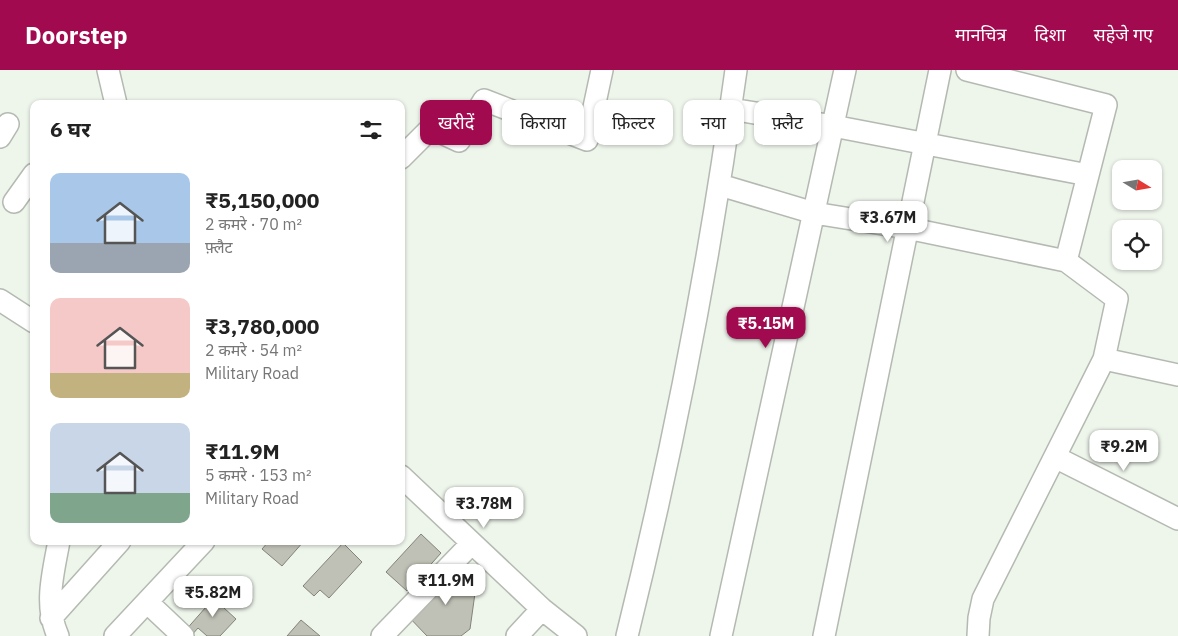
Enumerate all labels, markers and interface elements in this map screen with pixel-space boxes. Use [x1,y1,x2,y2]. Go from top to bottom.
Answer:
text: Doorstep [25,19,128,51]
text: मानचित्र [955,23,1006,46]
text: दिशा [1034,23,1066,46]
text: सहेजे गए [1094,23,1153,46]
chip: खरीदें [420,100,492,145]
chip: किराया [502,100,584,145]
chip: फ़िल्टर [594,100,673,145]
chip: नया [683,100,744,145]
chip: फ़्लैट [754,100,821,145]
text: 6 घर [50,115,90,143]
icon: filters [357,116,385,144]
north arrow [1112,160,1162,210]
map controls [1112,160,1162,270]
text: ₹5,150,000 [205,186,319,214]
icon: home [90,193,150,253]
pin: ₹3.67M [847,200,929,243]
text: ₹3.67M [860,207,916,227]
text: 2 कमरे · 70 m² [205,214,302,234]
button: locate [1112,220,1162,270]
text: फ़्लैट [205,237,233,257]
pin: ₹5.15M [725,306,807,349]
text: ₹3,780,000 [205,312,319,340]
text: ₹5.15M [738,313,794,333]
icon: home [90,318,150,378]
text: 2 कमरे · 54 m² [205,340,302,360]
text: Military Road [205,363,299,383]
pin: ₹9.2M [1089,430,1159,472]
text: ₹9.2M [1100,436,1148,456]
text: ₹11.9M [205,437,280,465]
icon: home [90,443,150,503]
text: 5 कमरे · 153 m² [205,465,312,485]
pin: ₹3.78M [443,486,525,529]
text: Military Road [205,488,299,508]
text: ₹3.78M [456,493,512,513]
pin: ₹11.9M [405,564,487,606]
text: ₹11.9M [418,570,474,590]
pin: ₹5.82M [172,576,254,618]
text: ₹5.82M [185,582,241,602]

